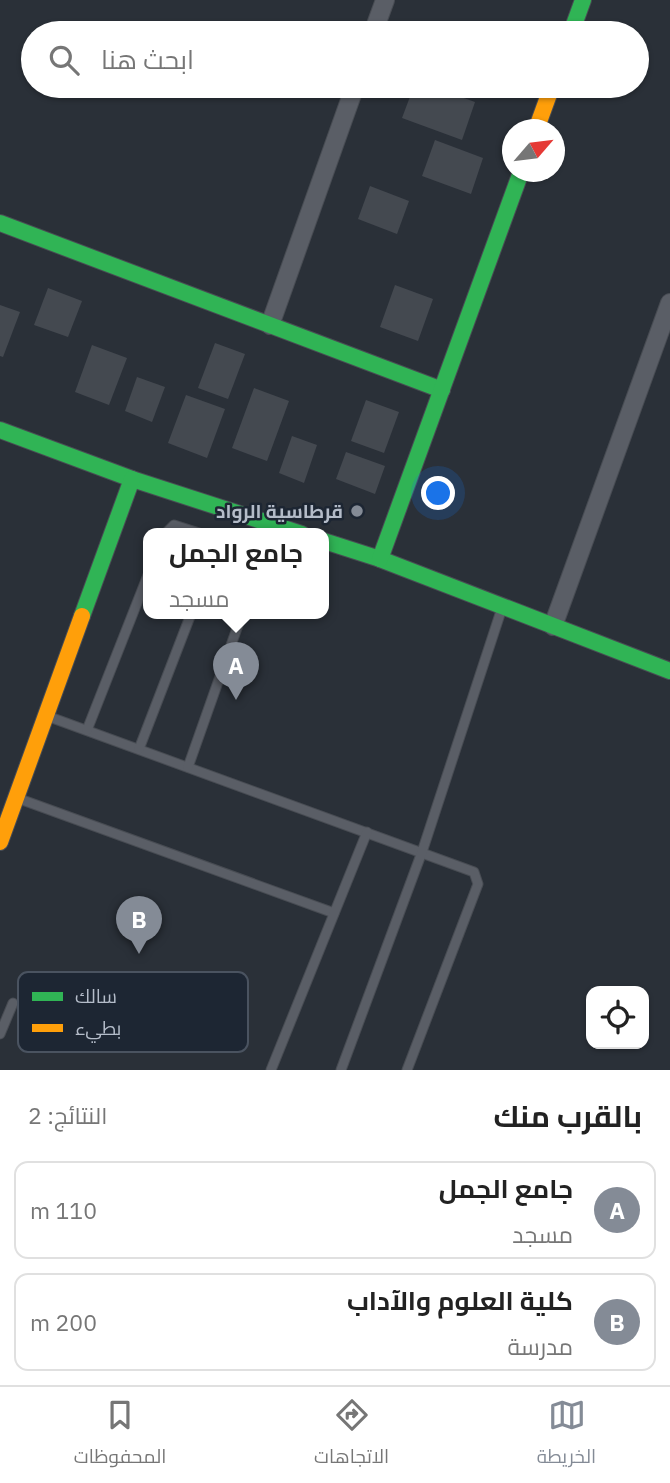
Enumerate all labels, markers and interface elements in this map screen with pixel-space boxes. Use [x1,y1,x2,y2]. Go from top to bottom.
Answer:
search box [21,21,649,98]
icon: search [45,41,83,79]
text: ابحث هنا [101,42,194,76]
north arrow [502,119,565,182]
your location [421,476,455,510]
place label: قرطاسية الرواد [216,499,343,523]
marker: قرطاسية الرواد [349,503,365,519]
popup [143,528,329,619]
text: جامع الجمل [169,535,303,569]
text: مسجد [169,583,230,613]
pin: A [213,642,259,700]
pin: B [116,896,162,954]
legend [18,972,248,1052]
text: سالك [75,984,117,1008]
map controls [586,986,649,1049]
button: locate [586,986,649,1049]
text: بطيء [75,1016,121,1043]
text: بالقرب منك [493,1096,642,1135]
text: النتائج: 2 [28,1100,107,1130]
text: جامع الجمل [439,1171,573,1205]
text: 110 m [30,1195,97,1225]
text: A [609,1195,625,1225]
text: مسجد [512,1219,573,1249]
text: كلية العلوم والآداب [347,1283,573,1317]
text: 200 m [30,1307,97,1337]
text: B [609,1307,625,1337]
text: مدرسة [508,1331,573,1361]
tab: المحفوظات [74,1396,166,1474]
tab: الاتجاهات [314,1396,389,1474]
tab: الخريطة [537,1396,596,1474]

